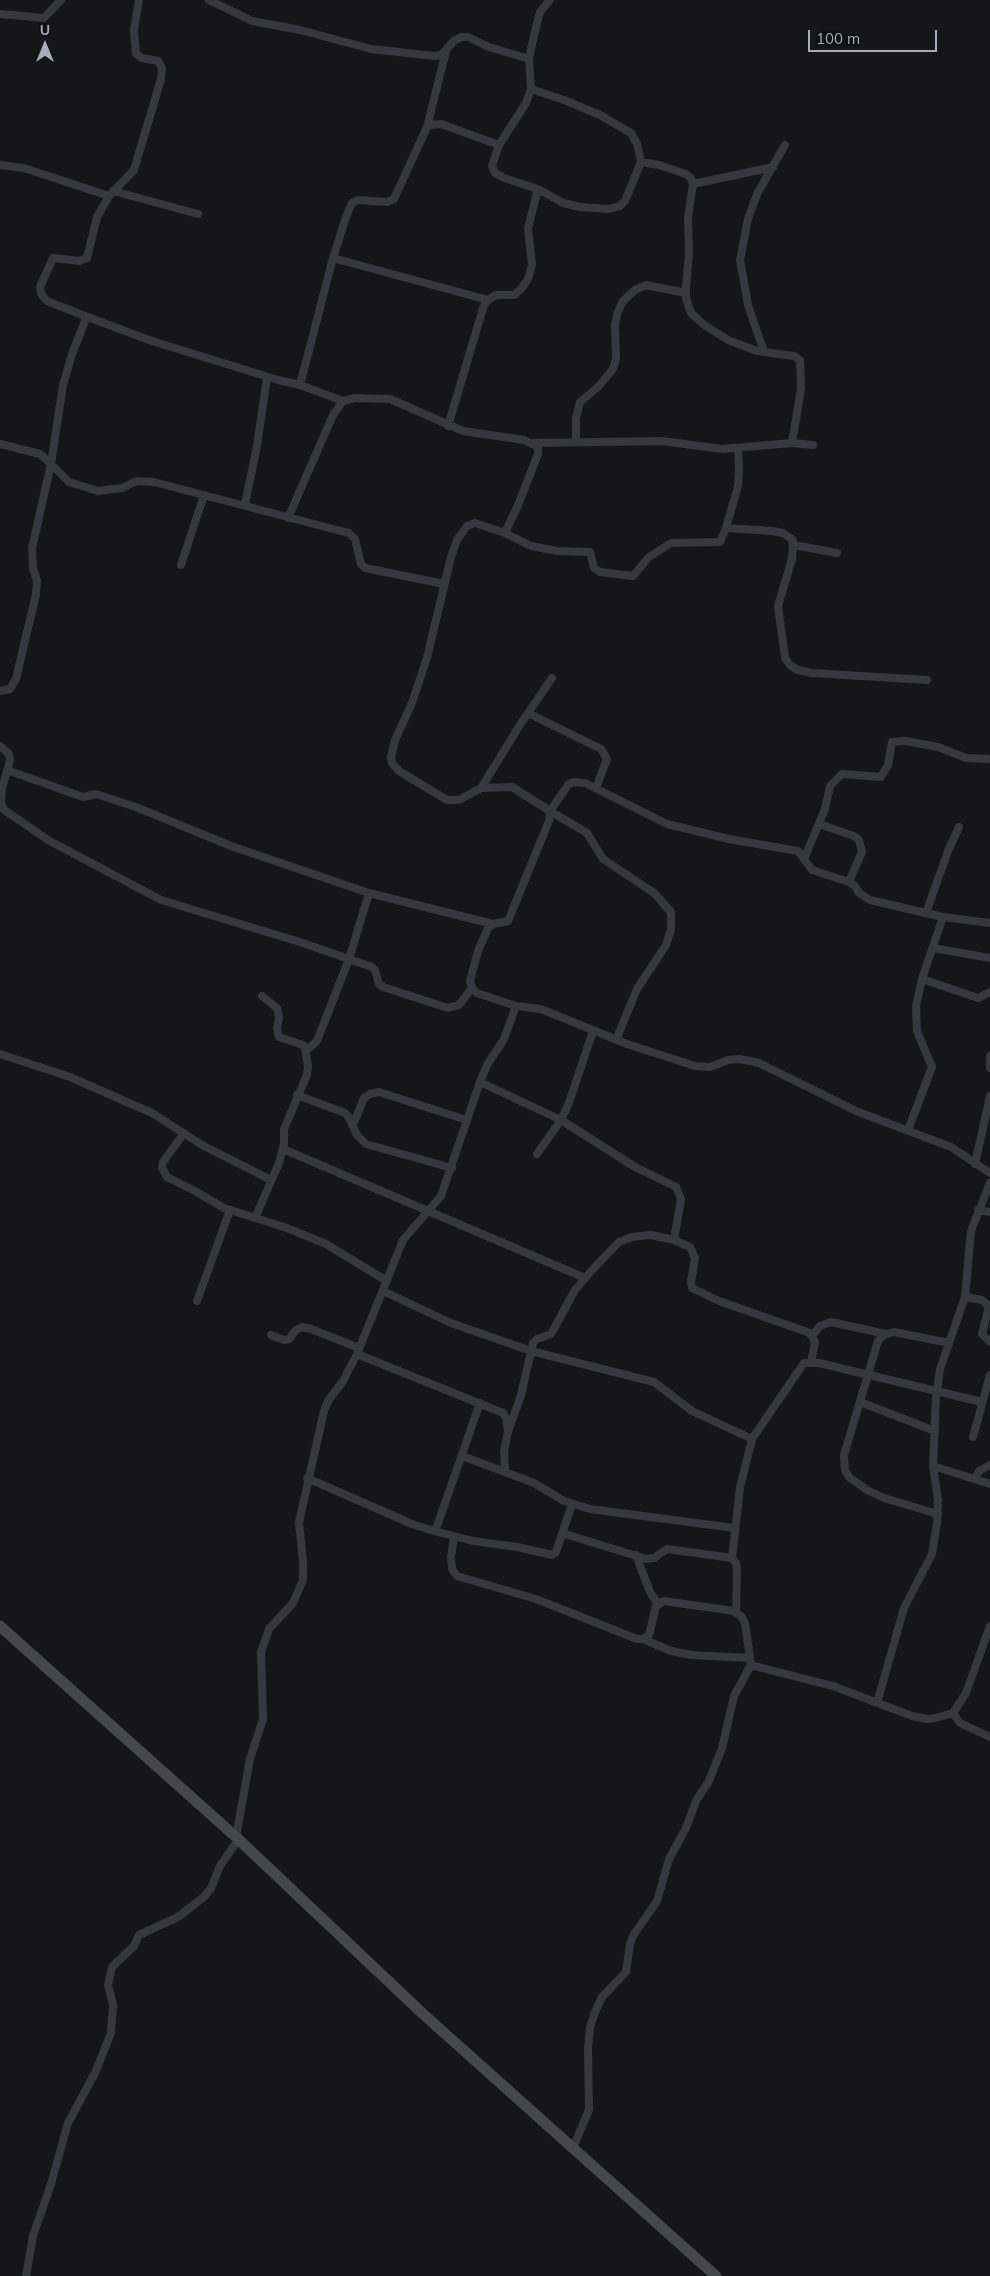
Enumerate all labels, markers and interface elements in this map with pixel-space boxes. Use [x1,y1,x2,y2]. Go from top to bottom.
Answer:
north arrow [20,20,70,70]
scale bar [810,20,939,52]
text: U [40,21,50,39]
text: 100 m [816,29,860,48]

